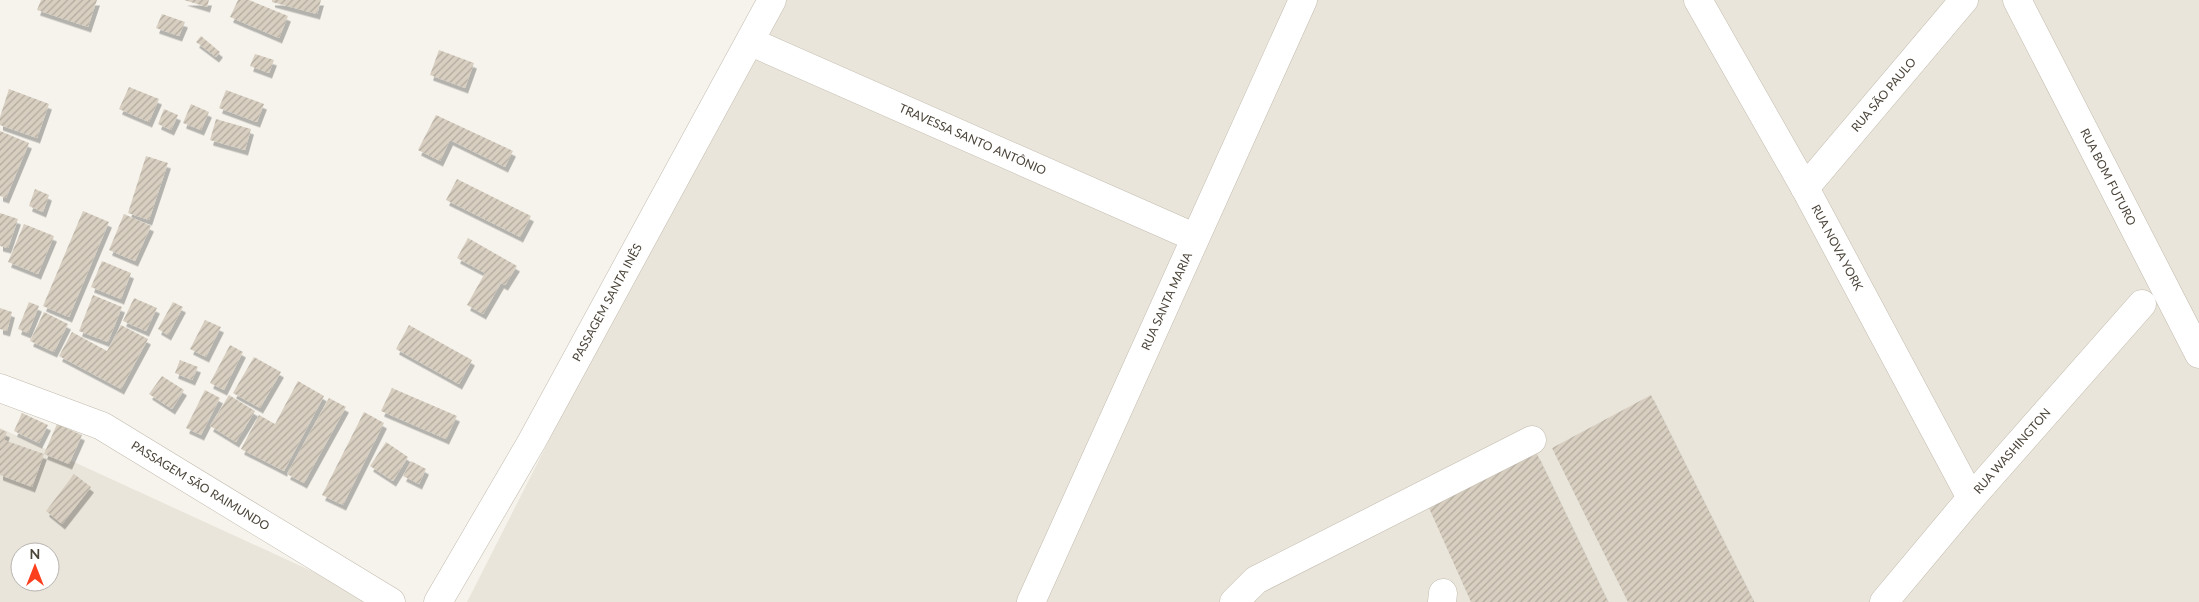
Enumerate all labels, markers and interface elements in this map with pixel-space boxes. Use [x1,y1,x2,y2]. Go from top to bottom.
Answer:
street label: RUA SÃO PAULO [1848,54,1919,135]
street label: TRAVESSA SANTO ANTÔNIO [897,100,1049,178]
street label: RUA BOM FUTURO [2077,126,2140,228]
street label: RUA NOVA YORK [1808,202,1867,293]
street label: PASSAGEM SANTA INÊS [569,241,645,364]
street label: RUA SANTA MARIA [1138,249,1195,352]
street label: RUA WASHINGTON [1970,405,2054,497]
street label: PASSAGEM SÃO RAIMUNDO [129,438,273,534]
north arrow [10,542,60,592]
text: N [30,545,40,562]

